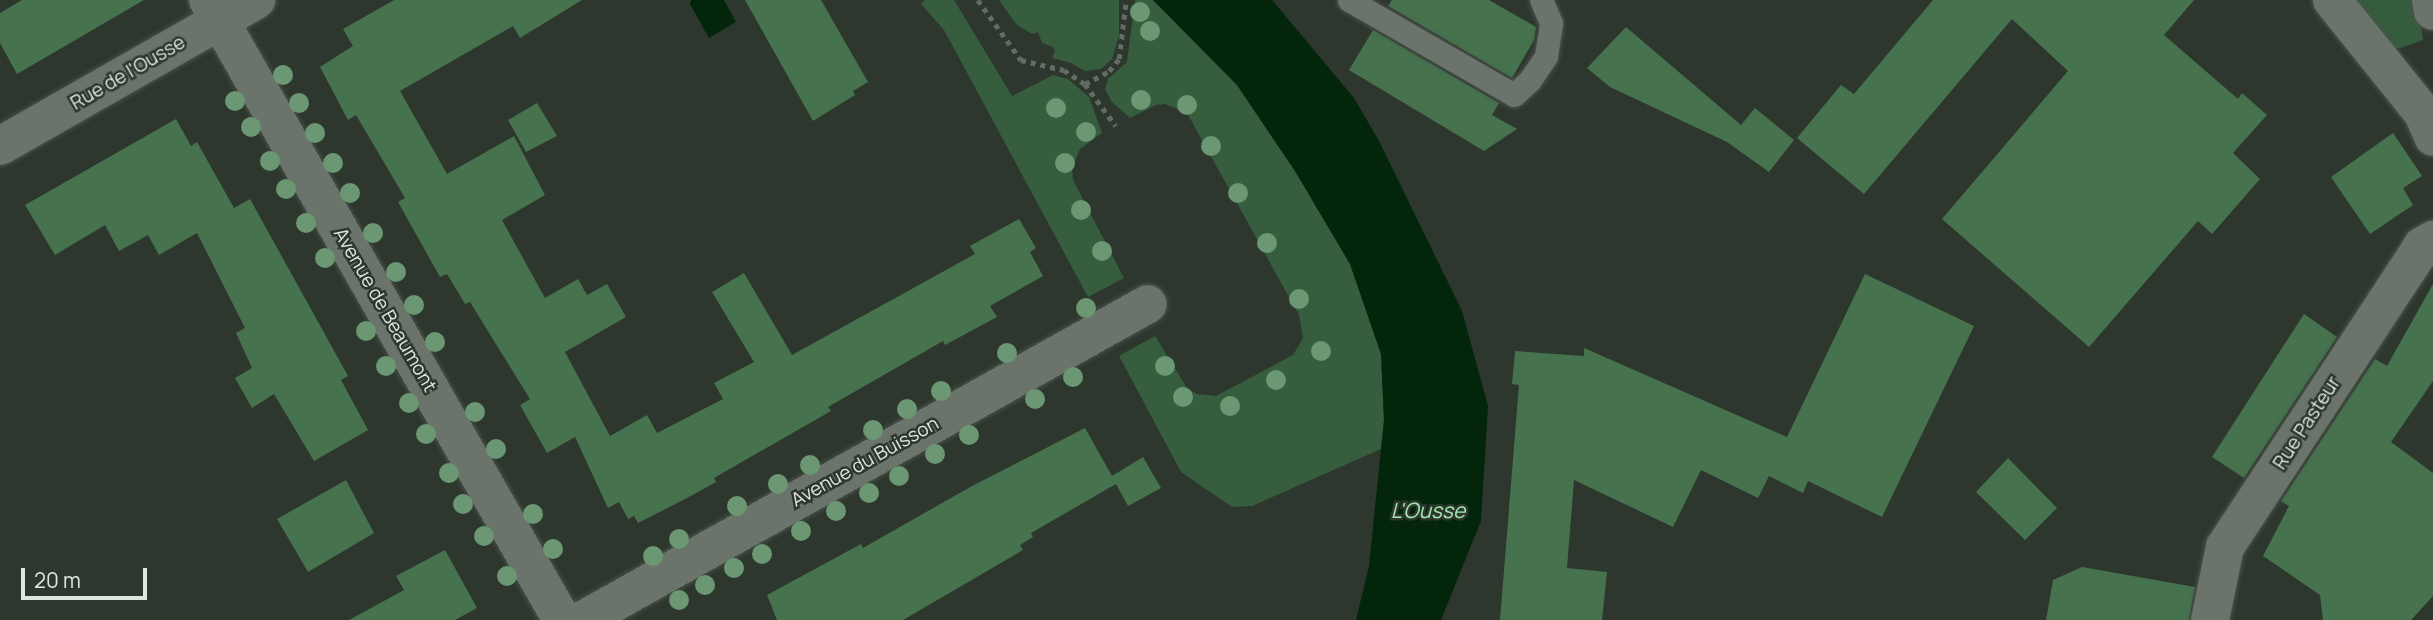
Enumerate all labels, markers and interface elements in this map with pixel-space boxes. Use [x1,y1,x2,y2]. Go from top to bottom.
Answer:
street label: Rue de l'Ousse [67,31,189,115]
street label: Avenue de Beaumont [329,224,441,396]
street label: Rue Pasteur [2269,372,2345,474]
street label: Avenue du Buisson [787,412,943,512]
water label: L'Ousse [1391,497,1465,523]
scale bar [24,554,150,598]
text: 20 m [34,566,81,594]

